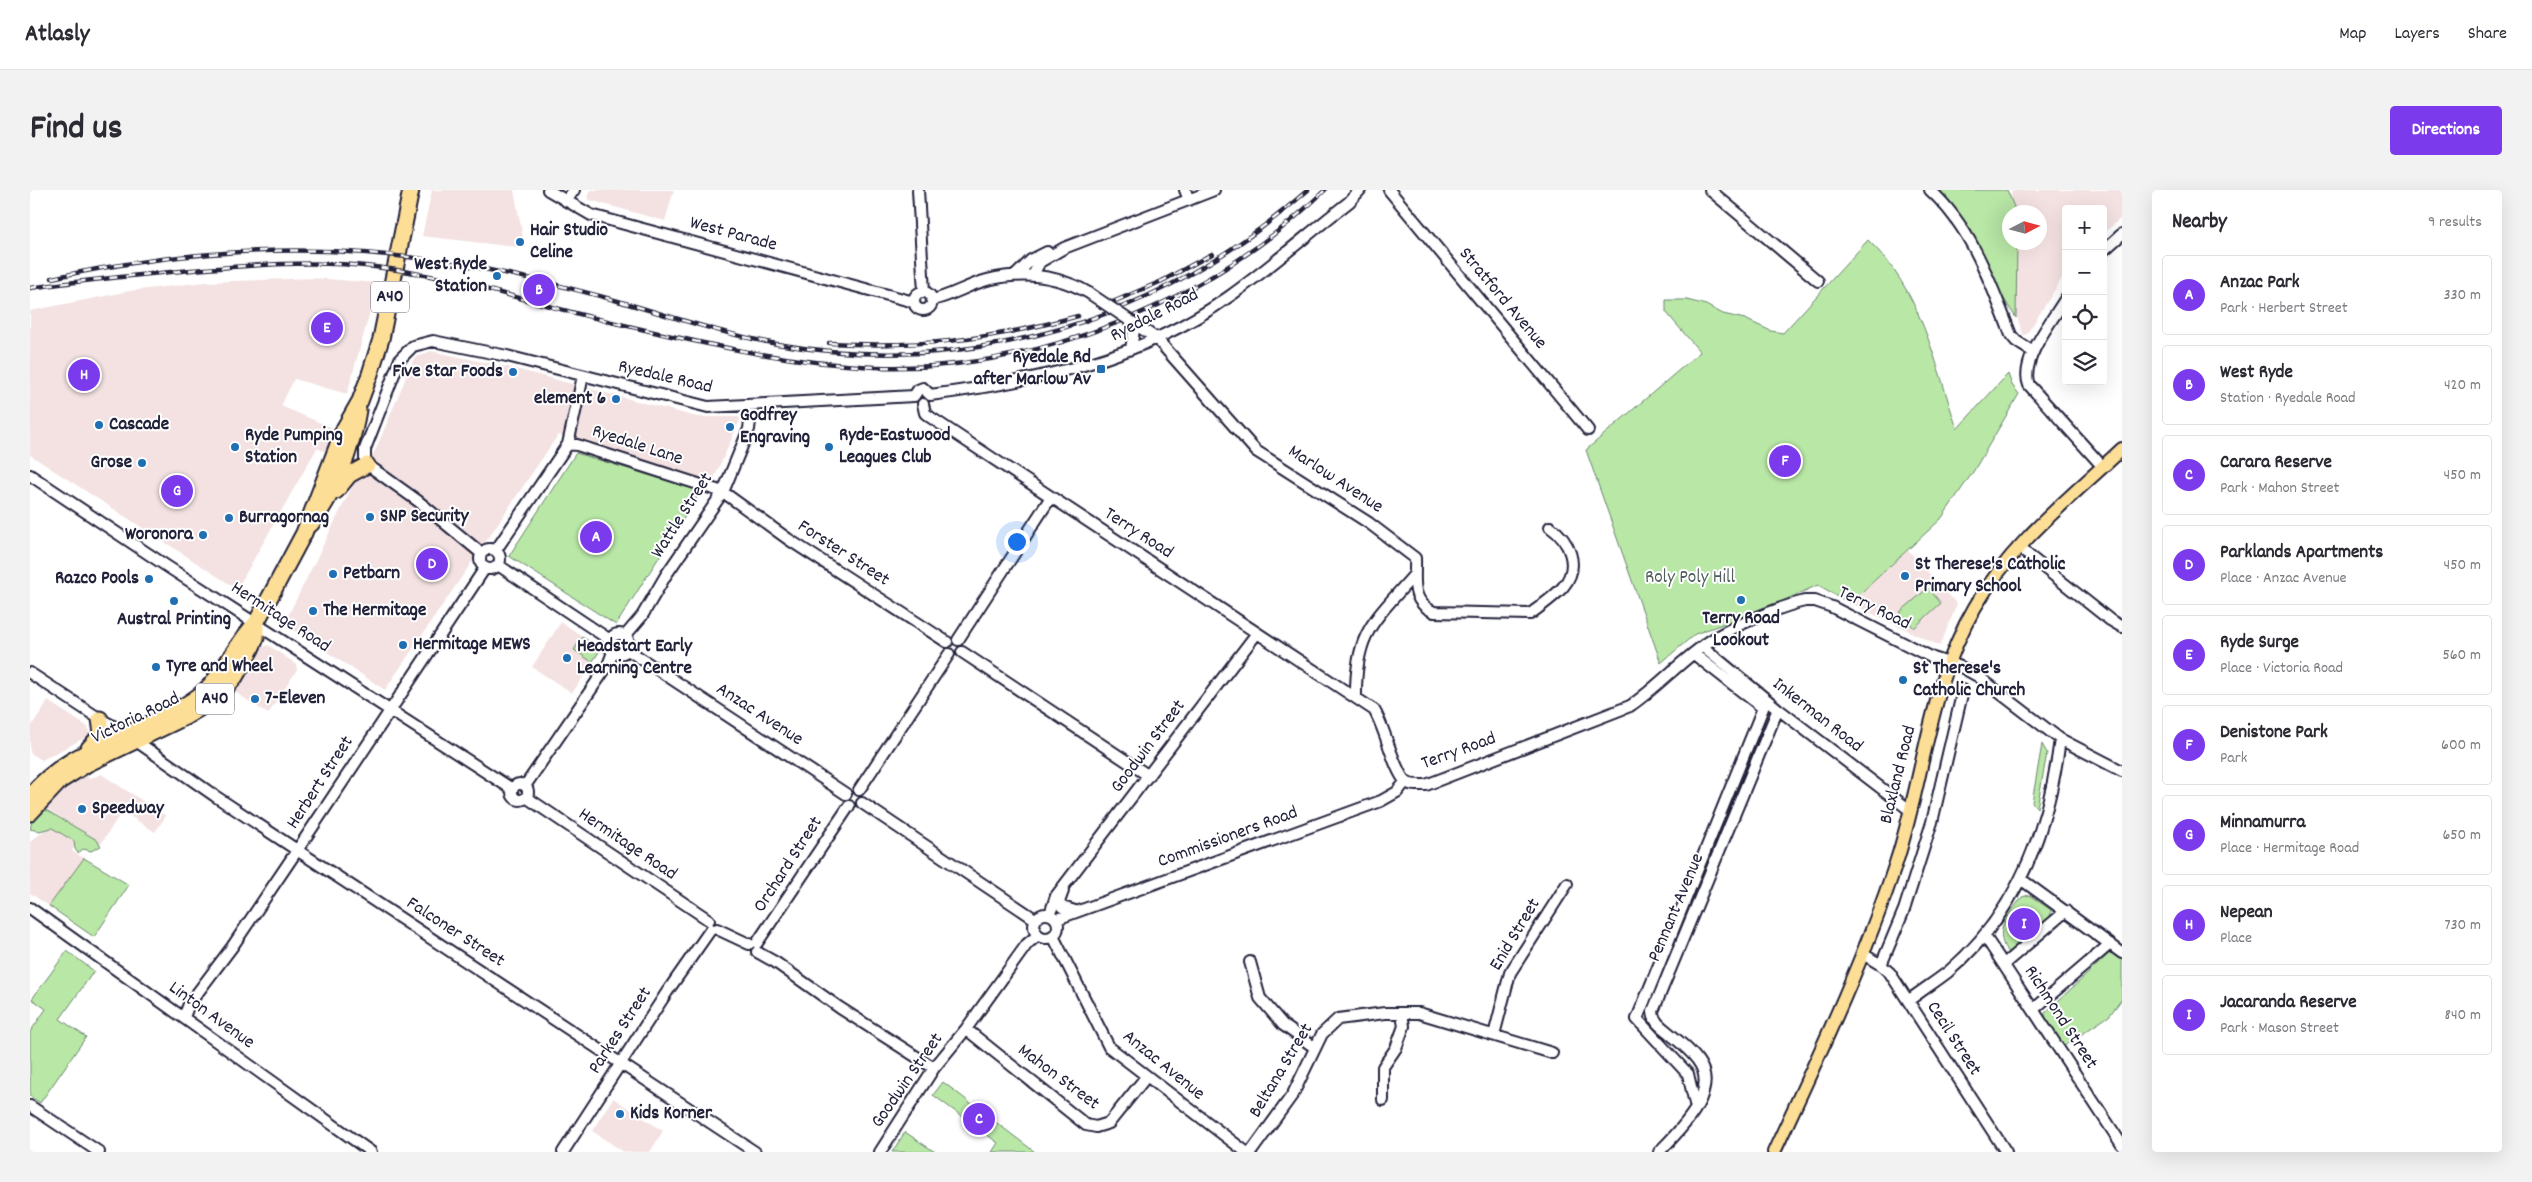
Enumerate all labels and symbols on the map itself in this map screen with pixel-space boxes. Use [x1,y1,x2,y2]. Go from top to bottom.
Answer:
north arrow [2002,205,2047,250]
street label: West Parade [686,210,780,260]
place label: Hair Studio Celine [530,218,608,267]
marker: Hair Studio Celine [514,236,526,248]
street label: Stratford Avenue [1451,242,1553,356]
place label: West Ryde Station [414,252,487,301]
marker: West Ryde Station [491,270,503,282]
pin: B [523,271,555,309]
road number: A40 [371,281,409,312]
street label: Ryedale Road [1106,282,1204,350]
pin: E [311,309,343,347]
place label: Ryedale Rd after Marlow Av [974,345,1091,394]
street label: Ryedale Road [615,354,715,402]
pin: H [68,356,100,394]
place label: Five Star Foods [392,359,503,386]
marker: Ryedale Rd after Marlow Av [1095,363,1107,375]
marker: Five Star Foods [507,366,519,378]
place label: element 6 [534,386,606,413]
marker: element 6 [610,393,622,405]
place label: Godfrey Engraving [740,403,810,452]
place label: Cascade [109,412,169,439]
marker: Cascade [93,419,105,431]
street label: Ryedale Lane [588,419,686,473]
marker: Godfrey Engraving [724,421,736,433]
place label: Ryde Pumping Station [245,423,343,472]
place label: Ryde-Eastwood Leagues Club [839,423,950,472]
street label: Marlow Avenue [1282,439,1388,521]
marker: Ryde Pumping Station [229,441,241,453]
marker: Ryde-Eastwood Leagues Club [823,441,835,453]
pin: F [1769,442,1801,480]
place label: Grose [91,450,132,477]
marker: Grose [136,457,148,469]
street label: Wattle Street [645,468,721,564]
pin: G [161,472,193,510]
street label: Terry Road [1098,502,1178,566]
place label: SNP Security [380,504,470,531]
place label: Burragornag [239,505,329,532]
marker: SNP Security [364,511,376,523]
marker: Burragornag [223,512,235,524]
street label: Forster Street [792,514,894,594]
pin: A [580,518,612,556]
place label: Woronora [125,522,194,549]
marker: Woronora [197,529,209,541]
your location [1004,529,1030,555]
pin: D [416,545,448,583]
place label: St Therese's Catholic Primary School [1915,552,2066,601]
place label: Petbarn [343,561,400,588]
park label: Roly Poly Hill [1645,565,1736,592]
place label: Razco Pools [55,566,139,593]
marker: Petbarn [327,568,339,580]
marker: St Therese's Catholic Primary School [1899,570,1911,582]
marker: Razco Pools [143,573,155,585]
street label: Hermitage Road [225,576,335,660]
street label: Terry Road [1833,580,1915,638]
marker: Terry Road Lookout [1735,594,1747,606]
marker: Austral Printing [168,595,180,607]
place label: The Hermitage [323,598,426,625]
marker: The Hermitage [307,605,319,617]
place label: Terry Road Lookout [1702,606,1780,655]
place label: Austral Printing [117,607,231,634]
place label: Hermitage MEWS [413,632,531,659]
place label: Headstart Early Learning Centre [577,634,693,683]
marker: Hermitage MEWS [397,639,409,651]
marker: Headstart Early Learning Centre [561,652,573,664]
place label: Tyre and Wheel [166,654,273,681]
place label: St Therese's Catholic Church [1913,656,2025,705]
marker: Tyre and Wheel [150,661,162,673]
street label: Inkerman Road [1766,672,1868,760]
marker: St Therese's Catholic Church [1897,674,1909,686]
street label: Anzac Avenue [710,677,808,753]
road number: A40 [196,684,234,714]
street label: Victoria Road [87,686,185,752]
place label: 7-Eleven [265,686,326,713]
marker: 7-Eleven [249,693,261,705]
street label: Goodwin Street [1105,695,1193,799]
street label: Blaxland Road [1874,723,1924,827]
street label: Terry Road [1418,726,1500,778]
street label: Herbert Street [281,731,361,835]
place label: Speedway [92,796,165,823]
street label: Commissioners Road [1154,800,1302,876]
street label: Hermitage Road [572,802,682,888]
marker: Speedway [76,803,88,815]
street label: Orchard Street [748,812,830,918]
street label: Pennant Avenue [1642,850,1712,966]
street label: Falconer Street [400,891,510,975]
street label: Enid Street [1484,894,1548,976]
pin: I [2008,905,2040,943]
street label: Richmond Street [2016,961,2104,1075]
street label: Linton Avenue [162,976,260,1056]
street label: Parkes Street [583,982,659,1080]
street label: Cecil Street [1919,996,1987,1082]
street label: Beltana Street [1243,1019,1321,1123]
street label: Anzac Avenue [1116,1024,1210,1108]
street label: Goodwin Street [865,1028,951,1134]
street label: Mahon Street [1011,1038,1105,1118]
pin: C [963,1100,995,1138]
place label: Kids Korner [630,1101,713,1128]
marker: Kids Korner [614,1108,626,1120]

